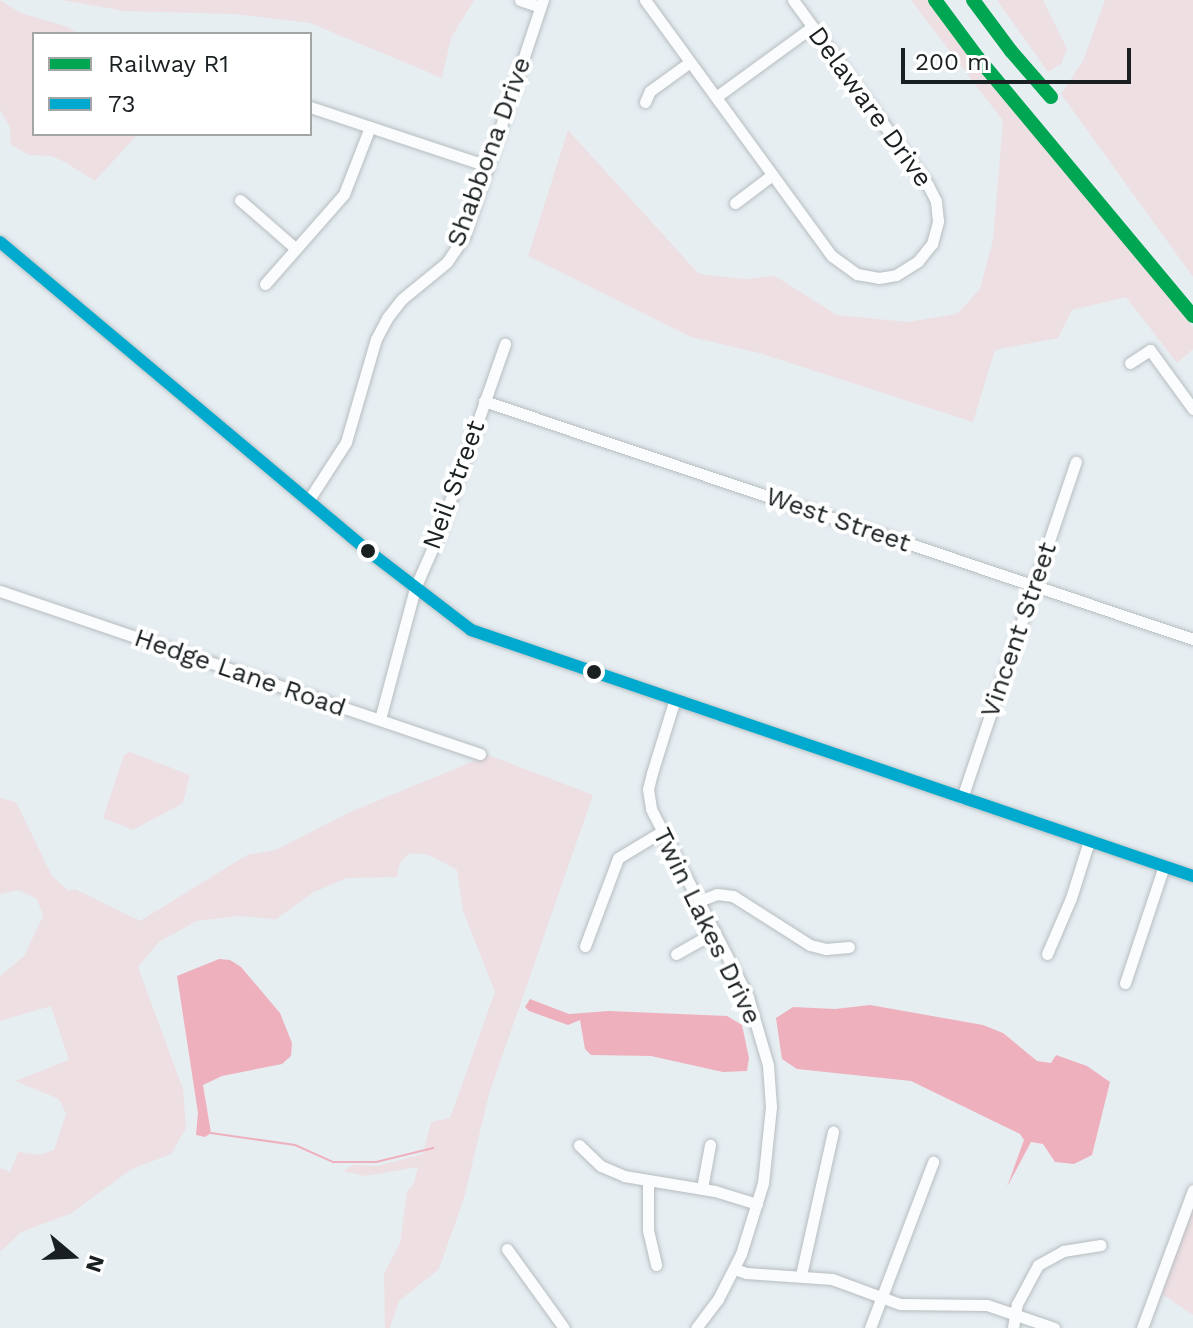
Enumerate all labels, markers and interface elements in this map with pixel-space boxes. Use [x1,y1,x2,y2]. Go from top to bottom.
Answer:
street label: Delaware Drive [801,21,939,193]
legend [32,32,312,136]
scale bar [905,32,1135,82]
text: 200 m [915,48,990,76]
text: Railway R1 [108,50,229,78]
street label: Shabbona Drive [440,53,538,251]
text: 73 [108,90,135,118]
street label: Neil Street [416,416,492,554]
street label: West Street [762,481,914,559]
street label: Vincent Street [974,538,1064,722]
unlabelled marker [360,543,376,559]
street label: Hedge Lane Road [130,622,350,724]
unlabelled marker [586,664,602,680]
street label: Twin Lakes Drive [646,823,768,1029]
north arrow [32,1216,112,1296]
text: N [81,1252,110,1276]

